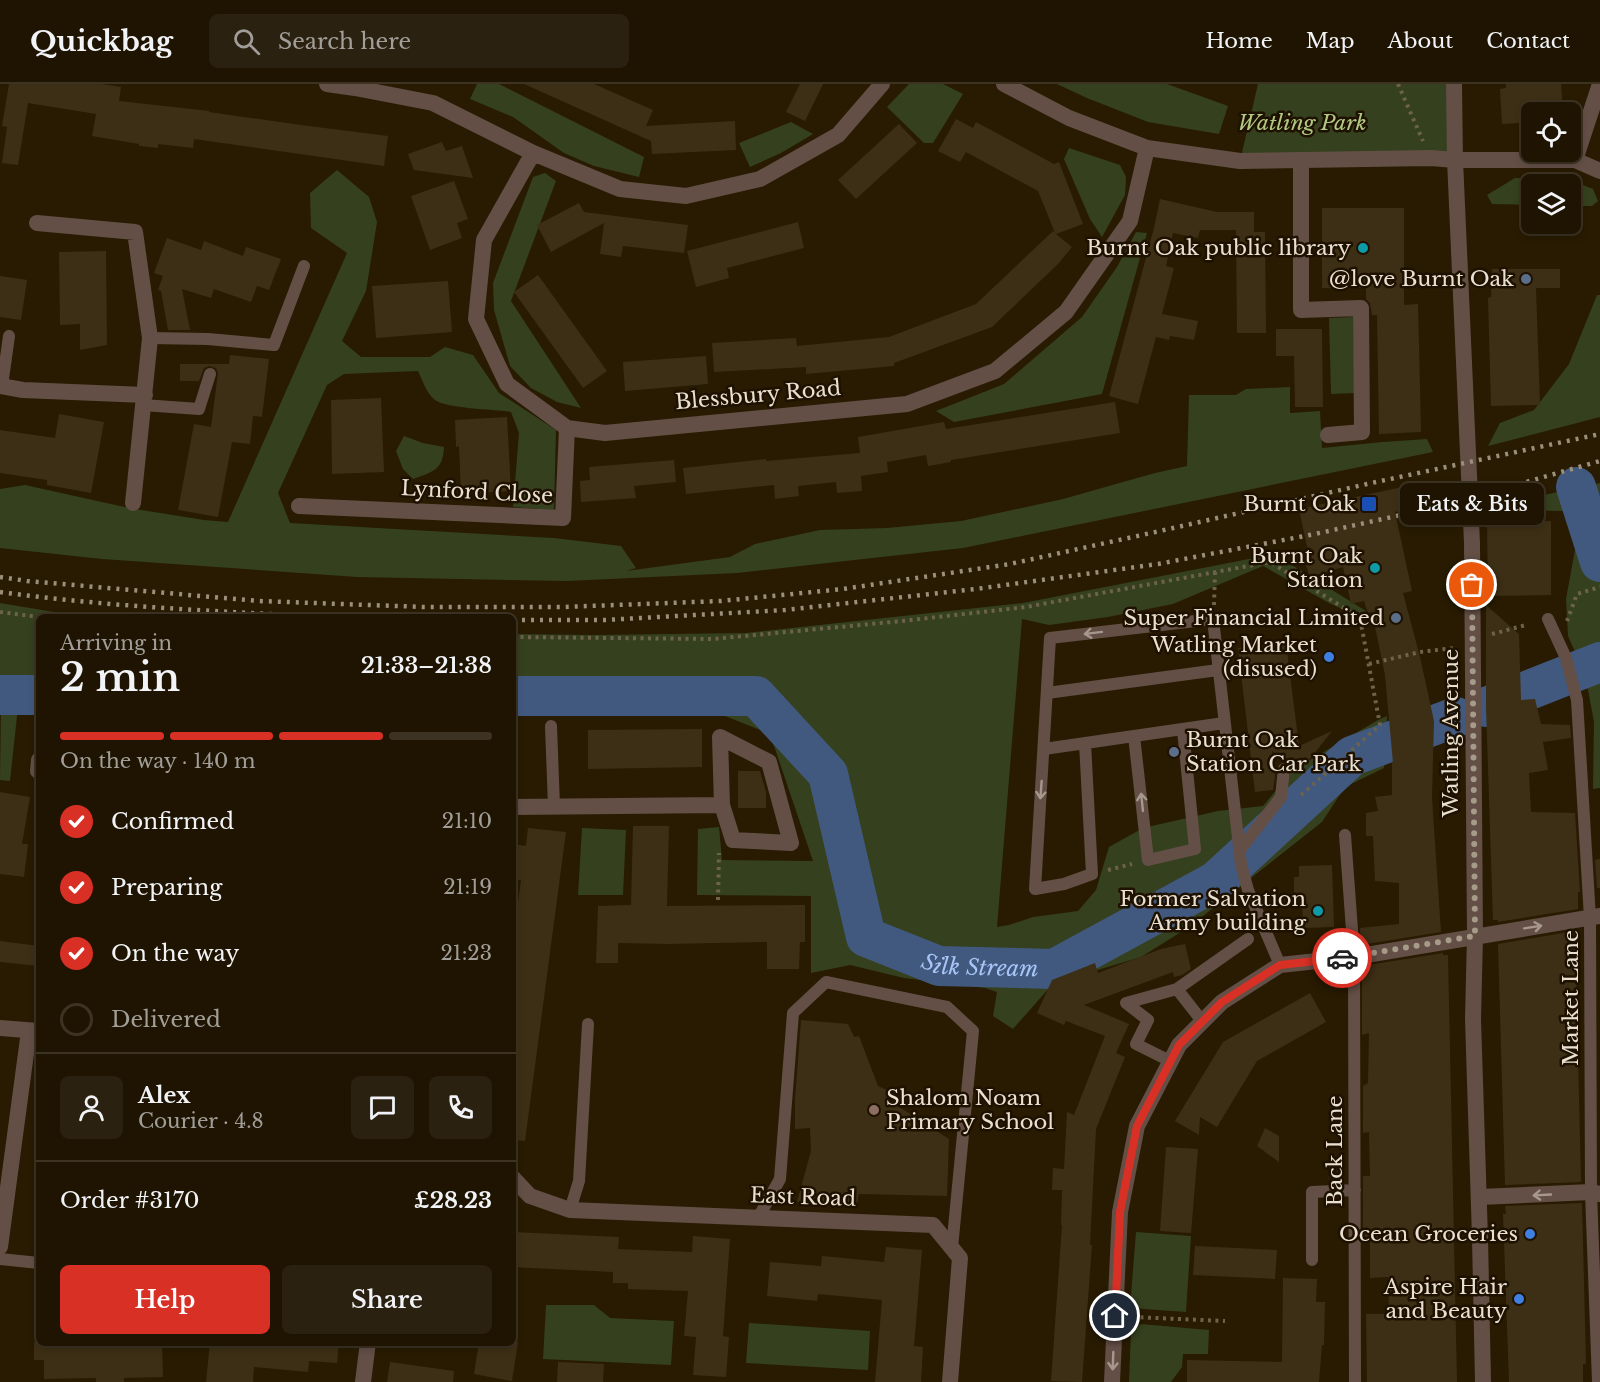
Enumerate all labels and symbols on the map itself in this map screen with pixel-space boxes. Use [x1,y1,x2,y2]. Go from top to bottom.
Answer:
park label: Watling Park [1237,110,1367,136]
place label: Burnt Oak public library [1086,235,1352,261]
marker: Burnt Oak public library [1356,241,1370,255]
place label: @love Burnt Oak [1329,266,1514,292]
marker: @love Burnt Oak [1519,272,1533,286]
street label: Blessbury Road [674,375,842,415]
street label: Lynford Close [400,475,554,509]
callout: Eats & Bits [1400,483,1544,525]
place label: Burnt Oak [1243,491,1356,517]
marker: Burnt Oak [1360,495,1378,513]
place label: Burnt Oak Station [1250,543,1363,593]
pin [1446,559,1497,610]
marker: Burnt Oak Station [1368,561,1382,575]
place label: Super Financial Limited [1124,605,1384,631]
marker: Super Financial Limited [1389,611,1403,625]
one-way arrow [1083,628,1103,639]
place label: Watling Market (disused) [1150,632,1317,682]
street label: Watling Avenue [1438,649,1464,818]
marker: Watling Market (disused) [1322,650,1336,664]
place label: Burnt Oak Station Car Park [1186,727,1361,777]
marker: Burnt Oak Station Car Park [1167,745,1181,759]
one-way arrow [1035,780,1046,800]
one-way arrow [1136,793,1147,812]
place label: Former Salvation Army building [1120,886,1306,936]
marker: Former Salvation Army building [1311,904,1325,918]
one-way arrow [1522,921,1542,932]
courier [1312,928,1372,988]
street label: Market Lane [1558,930,1584,1066]
water label: Silk Stream [918,947,1039,983]
place label: Shalom Noam Primary School [886,1085,1054,1135]
street label: Back Lane [1322,1095,1348,1207]
marker: Shalom Noam Primary School [867,1103,881,1117]
street label: East Road [749,1182,857,1212]
one-way arrow [1532,1189,1552,1200]
place label: Ocean Groceries [1339,1221,1518,1247]
marker: Ocean Groceries [1523,1227,1537,1241]
place label: Aspire Hair and Beauty [1383,1274,1508,1324]
pin [1089,1290,1140,1341]
marker: Aspire Hair and Beauty [1512,1292,1526,1306]
one-way arrow [1107,1351,1119,1371]

